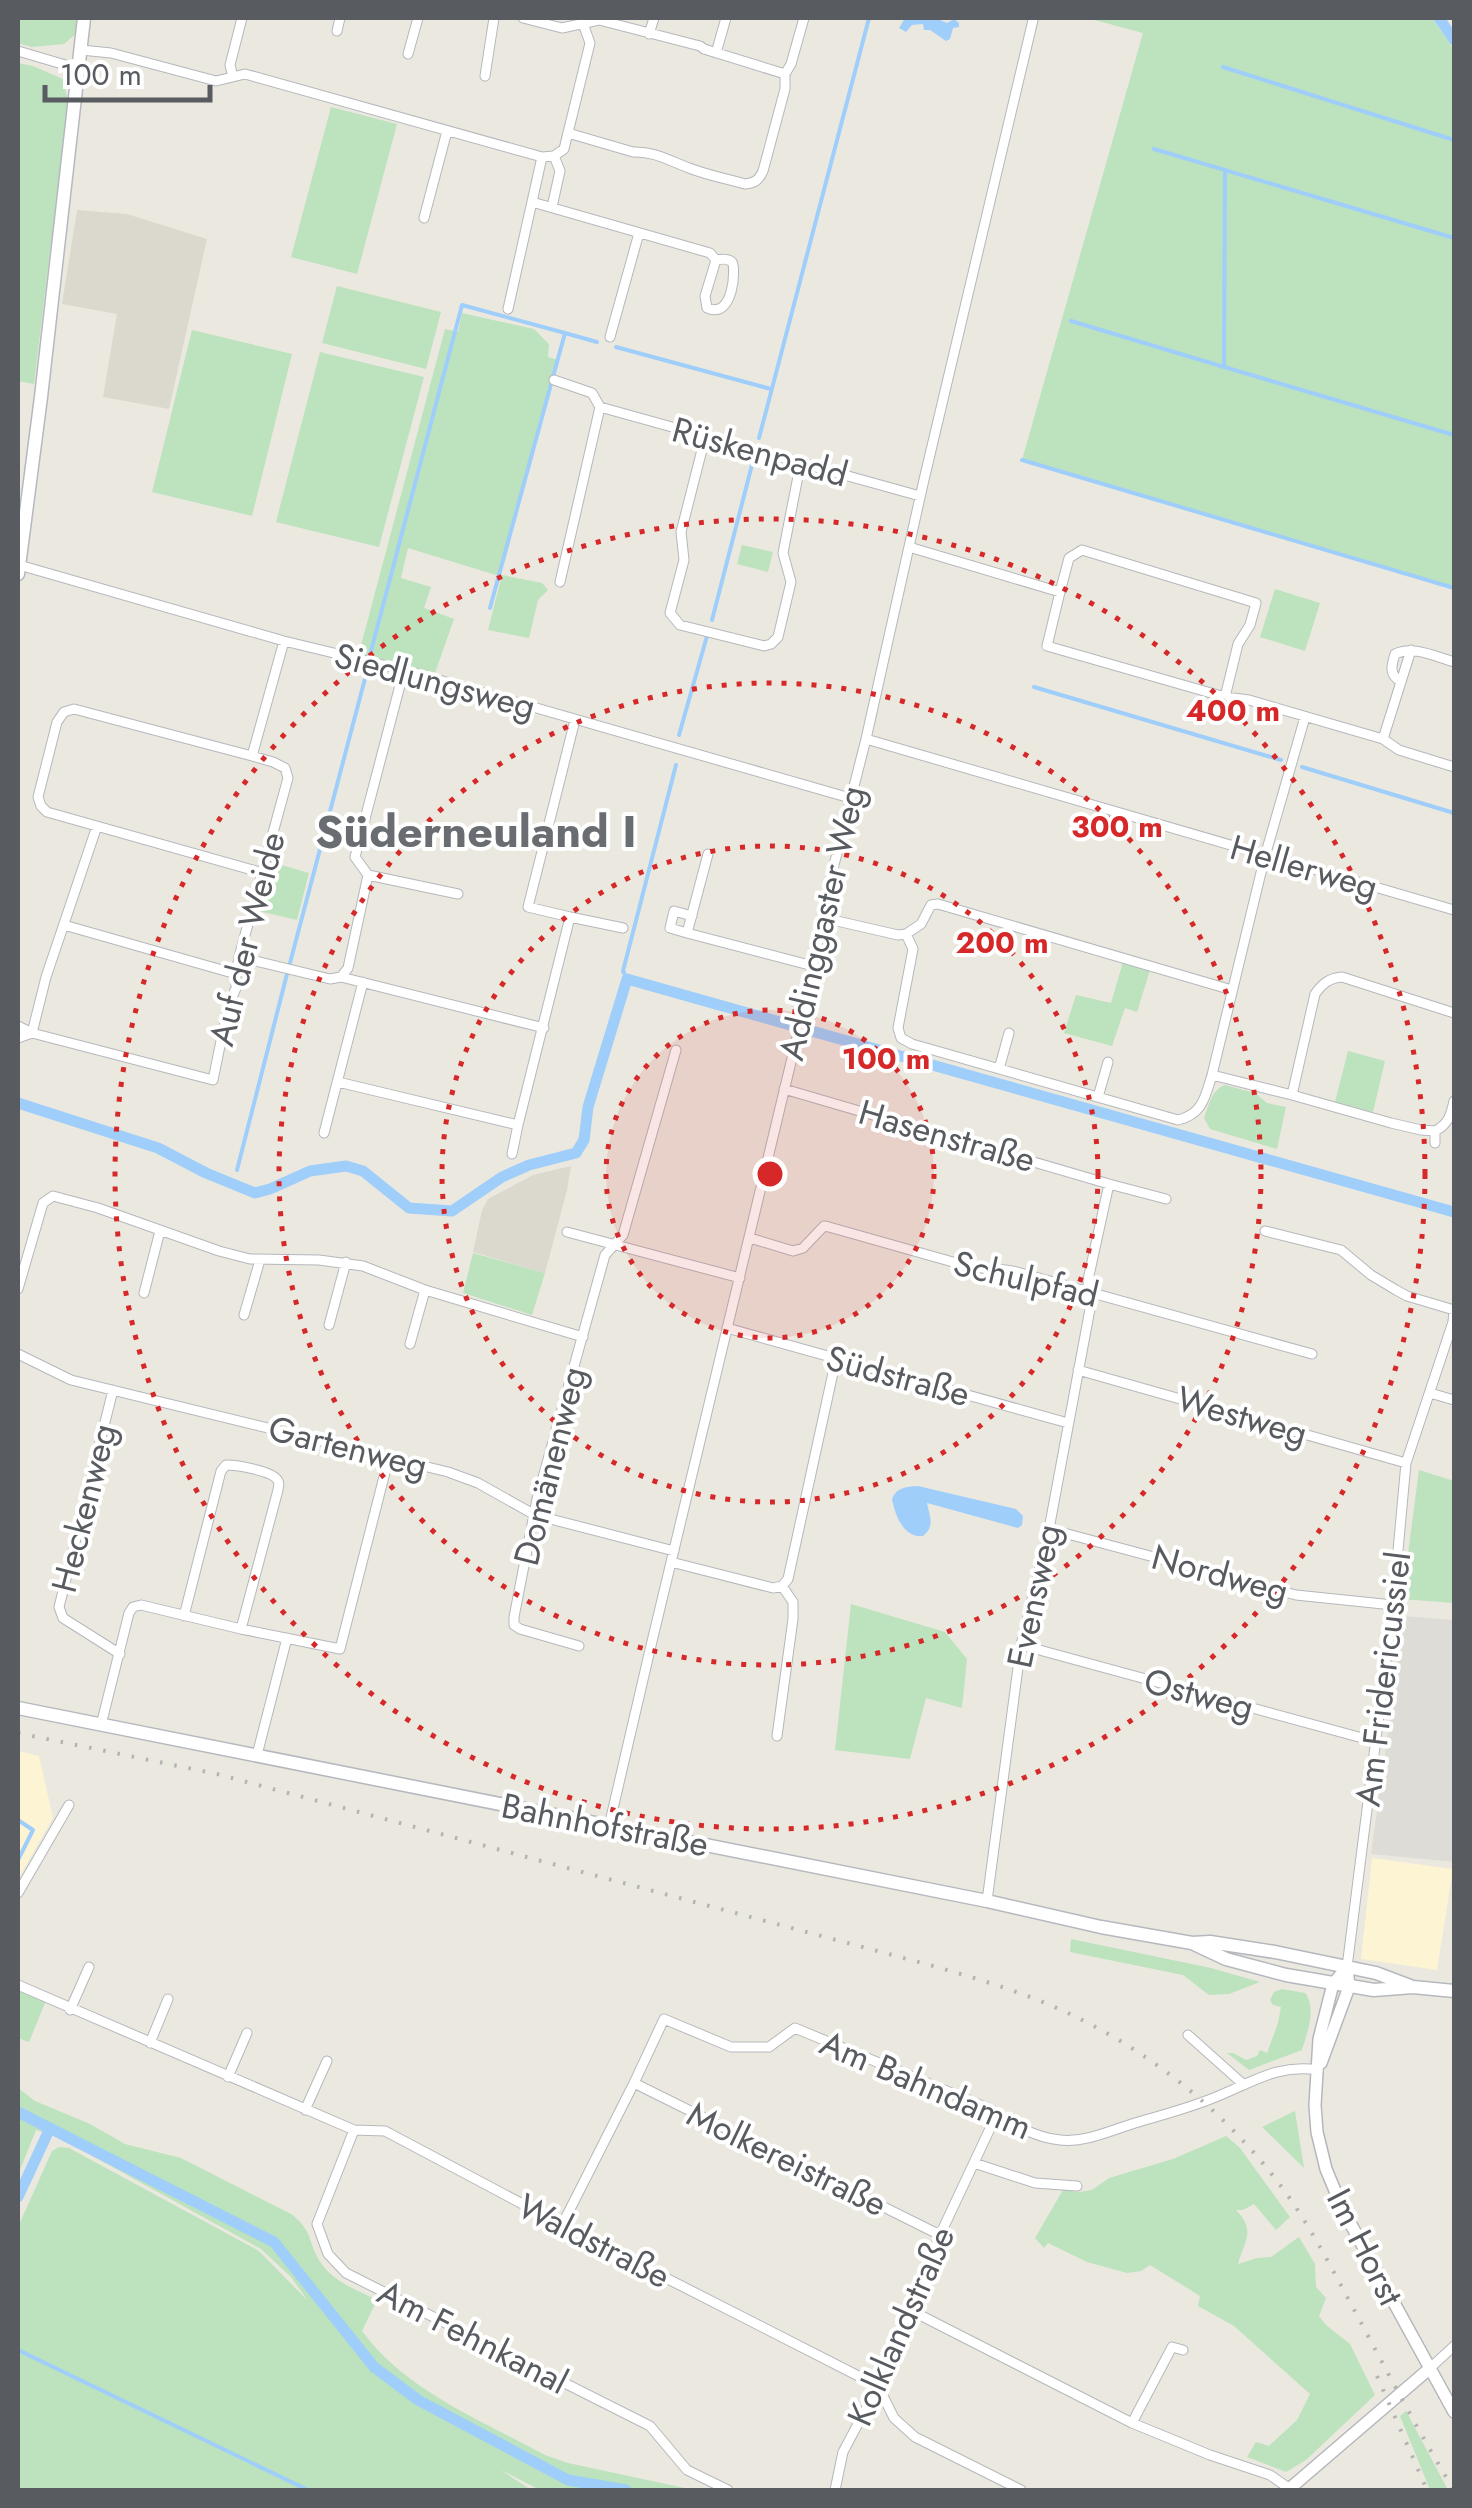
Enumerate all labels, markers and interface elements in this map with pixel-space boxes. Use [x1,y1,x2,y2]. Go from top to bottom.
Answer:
scale bar [45,40,210,102]
text: 100 m [60,53,142,96]
street label: Rüskenpadd [667,405,853,499]
street label: Siedlungsweg [329,630,541,732]
text: 400 m [1186,689,1280,732]
street label: Addinggaster Weg [766,781,878,1065]
district label: Süderneuland I [315,799,637,864]
text: 300 m [1071,805,1163,848]
street label: Hellerweg [1224,822,1384,912]
street label: Auf der Weide [196,827,298,1051]
text: 200 m [956,921,1049,964]
text: 100 m [842,1037,930,1080]
street label: Hasenstraße [853,1087,1041,1185]
centre of rings [752,1156,788,1192]
street label: Schulpfad [949,1238,1103,1320]
street label: Südstraße [821,1333,975,1419]
street label: Domänenweg [501,1361,599,1571]
street label: Westweg [1171,1374,1313,1458]
street label: Gartenweg [263,1403,433,1491]
street label: Heckenweg [39,1418,129,1598]
street label: Evensweg [994,1520,1074,1672]
street label: Nordweg [1146,1532,1294,1616]
street label: Am Fridericussiel [1343,1549,1423,1809]
street label: Ostweg [1139,1655,1259,1733]
street label: Bahnhofstraße [497,1780,713,1870]
street label: Am Bahndamm [812,2018,1040,2152]
street label: Molkereistraße [679,2089,895,2229]
street label: Im Horst [1314,2180,1416,2315]
street label: Waldstraße [509,2181,679,2301]
street label: Kolklandstraße [835,2218,967,2434]
street label: Am Fehnkanal [369,2268,577,2406]

